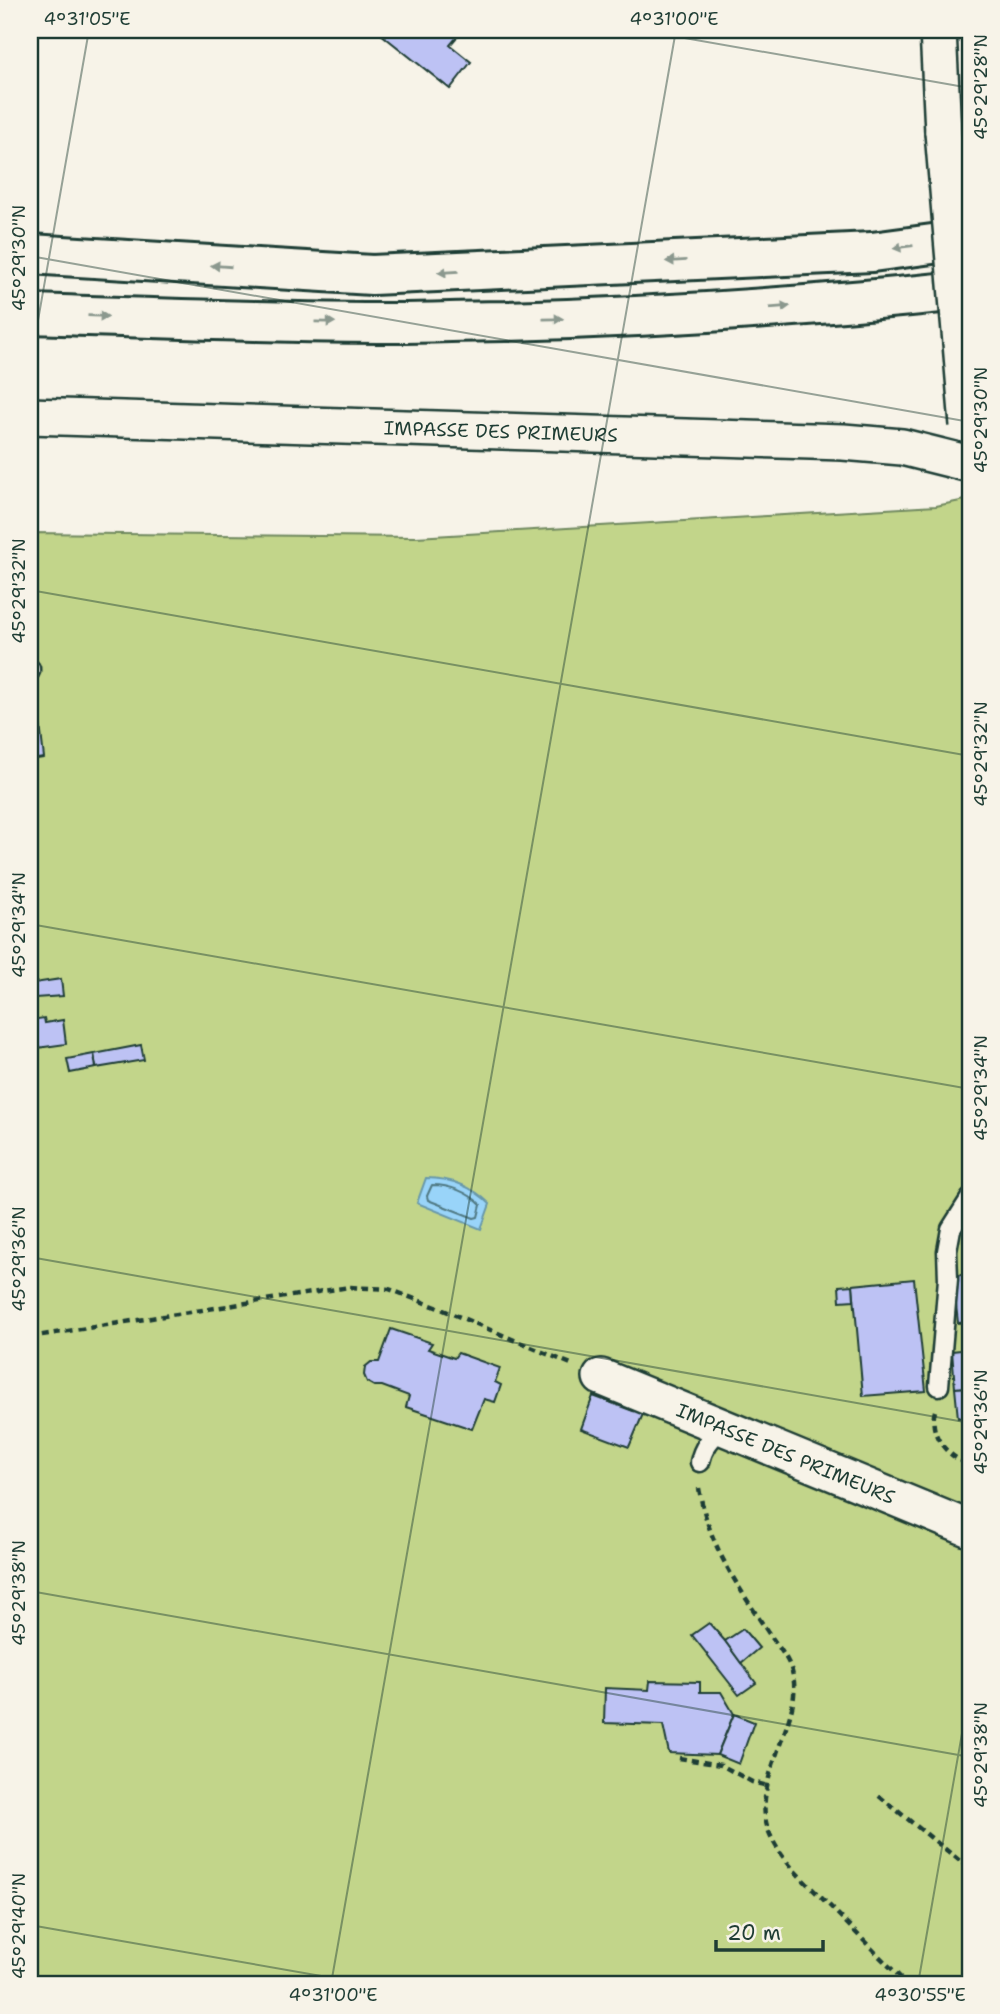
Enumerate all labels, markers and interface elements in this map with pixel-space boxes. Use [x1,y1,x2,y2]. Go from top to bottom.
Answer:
text: 4°31'05"E [43,7,131,31]
text: 4°31'00"E [630,7,718,31]
text: 45°29'28"N [969,34,993,140]
text: 45°29'30"N [7,205,31,311]
one-way arrow [891,242,913,253]
one-way arrow [664,255,686,266]
one-way arrow [210,260,232,271]
one-way arrow [437,266,459,277]
one-way arrow [769,301,791,312]
one-way arrow [87,311,109,322]
one-way arrow [542,314,564,325]
one-way arrow [315,316,337,328]
text: 45°29'30"N [969,367,993,473]
street label: IMPASSE DES PRIMEURS [383,415,618,448]
text: 45°29'32"N [7,538,31,644]
text: 45°29'32"N [969,701,993,807]
text: 45°29'34"N [7,872,31,978]
text: 45°29'34"N [969,1035,993,1141]
text: 45°29'36"N [7,1206,31,1312]
text: 45°29'36"N [969,1369,993,1475]
street label: IMPASSE DES PRIMEURS [673,1398,899,1510]
text: 45°29'38"N [7,1540,31,1646]
text: 45°29'38"N [969,1702,993,1808]
text: 45°29'40"N [7,1873,31,1979]
scale bar [716,1909,823,1953]
text: 20 m [727,1919,781,1947]
text: 4°31'00"E [289,1983,377,2007]
text: 4°30'55"E [874,1983,966,2007]

